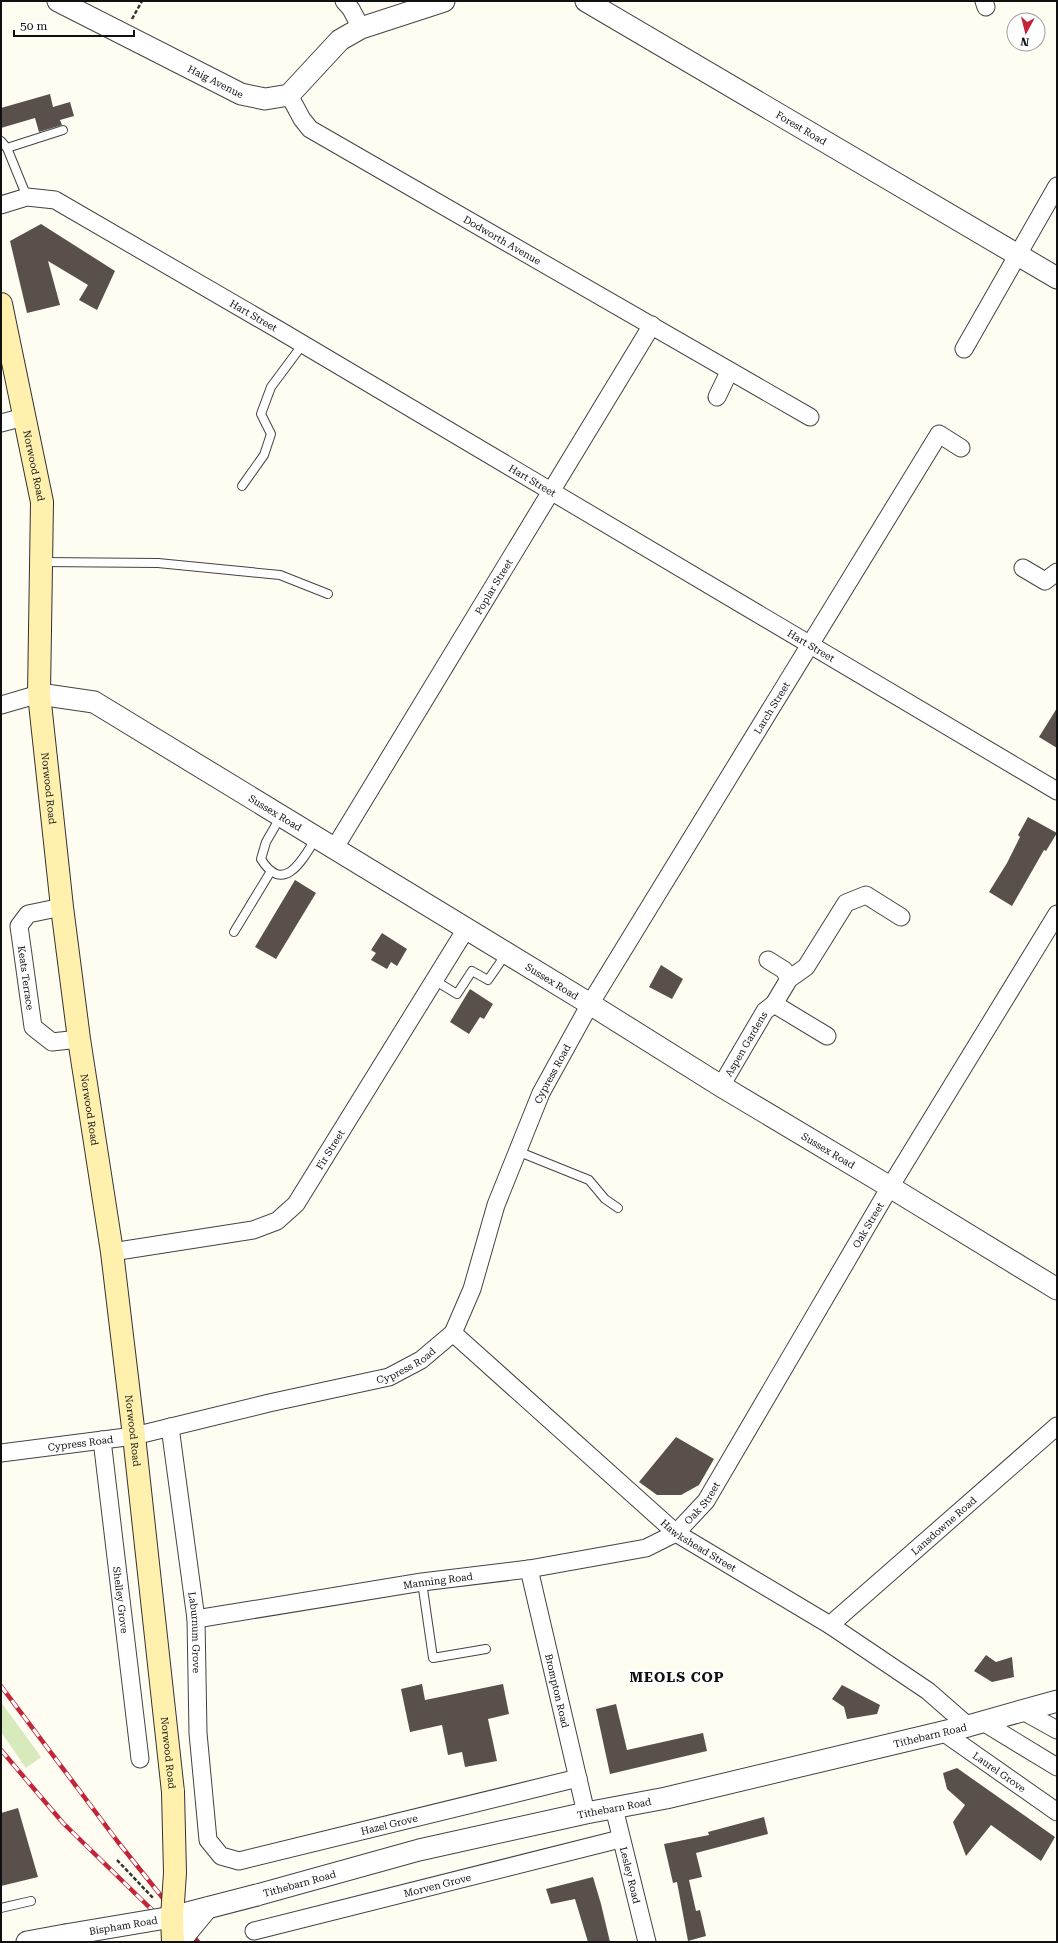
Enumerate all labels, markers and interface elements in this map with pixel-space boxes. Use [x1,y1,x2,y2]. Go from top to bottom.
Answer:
scale bar [14,12,134,38]
north arrow [1006,12,1046,52]
text: 50 m [20,19,47,33]
text: N [1019,34,1030,48]
street label: Haig Avenue [186,62,246,100]
street label: Forest Road [774,109,829,147]
street label: Dodworth Avenue [462,213,543,267]
street label: Hart Street [228,297,279,333]
street label: Norwood Road [22,429,47,503]
street label: Hart Street [507,462,558,499]
street label: Poplar Street [472,557,514,616]
street label: Hart Street [786,627,837,664]
street label: Larch Street [751,679,792,736]
street label: Norwood Road [40,752,59,825]
street label: Sussex Road [247,792,304,833]
street label: Keats Terrace [16,945,36,1011]
street label: Sussex Road [524,961,581,1002]
street label: Aspen Gardens [722,1009,769,1078]
street label: Cypress Road [532,1042,573,1105]
street label: Norwood Road [79,1073,101,1147]
street label: Fir Street [313,1127,346,1171]
street label: Sussex Road [800,1130,858,1171]
street label: Oak Street [850,1200,886,1250]
street label: Cypress Road [375,1345,438,1385]
street label: Norwood Road [124,1394,143,1468]
street label: Cypress Road [47,1433,114,1452]
street label: Oak Street [682,1480,722,1526]
street label: Lansdowne Road [909,1494,979,1557]
street label: Hawkshead Street [659,1517,739,1573]
street label: Shelley Grove [112,1566,131,1634]
street label: Manning Road [402,1570,474,1591]
street label: Laburnum Grove [187,1591,202,1674]
street label: Brompton Road [543,1653,572,1729]
district label: MEOLS COP [630,1669,724,1685]
street label: Norwood Road [159,1716,178,1790]
street label: Tithebarn Road [892,1721,968,1749]
street label: Laurel Grove [971,1749,1028,1794]
street label: Tithebarn Road [576,1795,653,1820]
street label: Hazel Grove [359,1812,419,1837]
street label: Lesley Road [618,1846,643,1905]
street label: Tithebarn Road [262,1868,338,1899]
street label: Morven Grove [403,1871,473,1899]
street label: Bispham Road [88,1914,159,1936]

